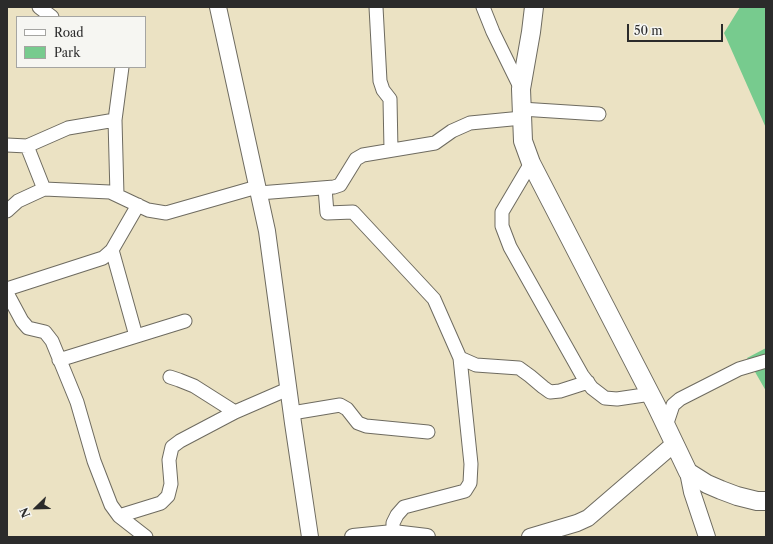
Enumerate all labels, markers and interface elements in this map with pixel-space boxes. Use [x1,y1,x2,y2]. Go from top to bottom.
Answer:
legend [16,16,146,68]
scale bar [629,16,725,42]
text: 50 m [634,23,663,38]
text: Road [54,25,84,40]
text: Park [54,45,80,60]
north arrow [16,488,56,528]
text: N [17,506,33,520]

